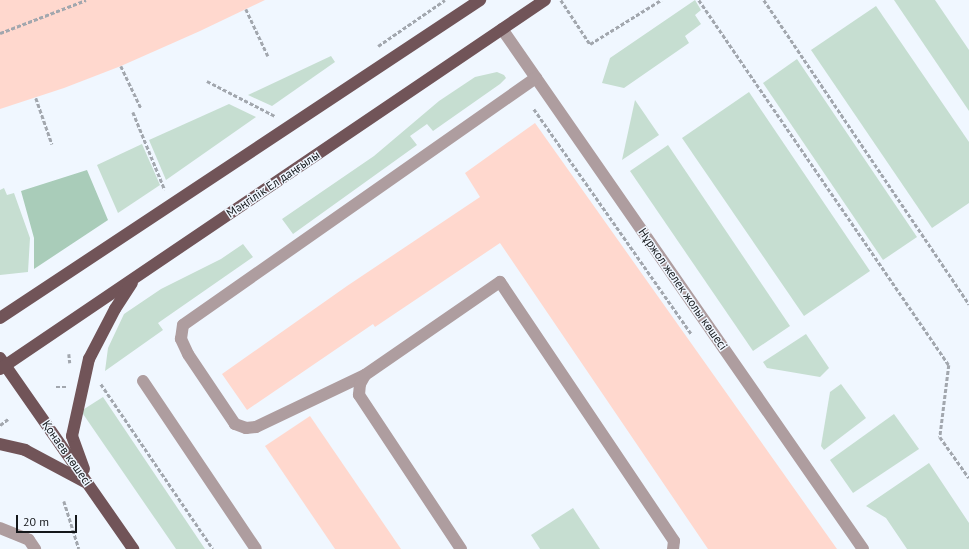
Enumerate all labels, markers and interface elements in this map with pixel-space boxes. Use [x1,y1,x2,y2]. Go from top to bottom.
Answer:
street label: Мәңгілік Ел даңғылы [224,148,322,220]
street label: Нұржол желек жолы көшесі [635,225,731,353]
street label: Қонаев көшесі [39,418,95,488]
scale bar [18,507,79,533]
text: 20 m [23,514,49,529]

